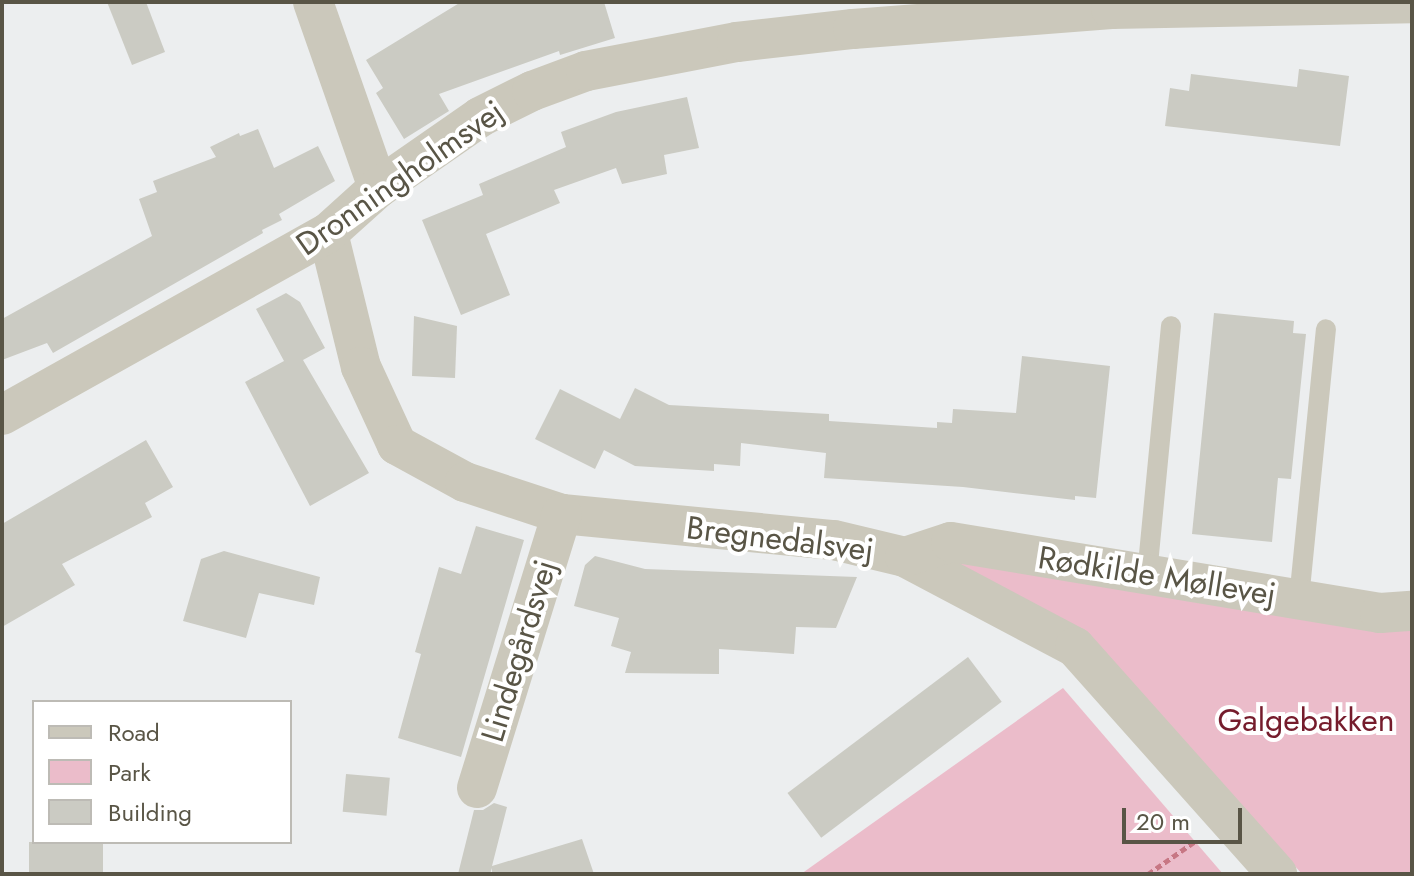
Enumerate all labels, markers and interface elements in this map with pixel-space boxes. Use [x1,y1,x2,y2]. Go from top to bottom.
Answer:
street label: Dronningholmsvej [289,92,511,264]
street label: Bregnedalsvej [684,508,876,570]
street label: Rødkilde Møllevej [1036,538,1278,614]
street label: Lindegårdsvej [473,555,565,747]
legend [32,700,292,844]
park label: Galgebakken [1218,701,1394,739]
text: Road [108,715,160,750]
text: Park [108,755,151,790]
scale bar [1126,792,1246,842]
text: Building [108,795,192,830]
text: 20 m [1136,804,1190,839]

